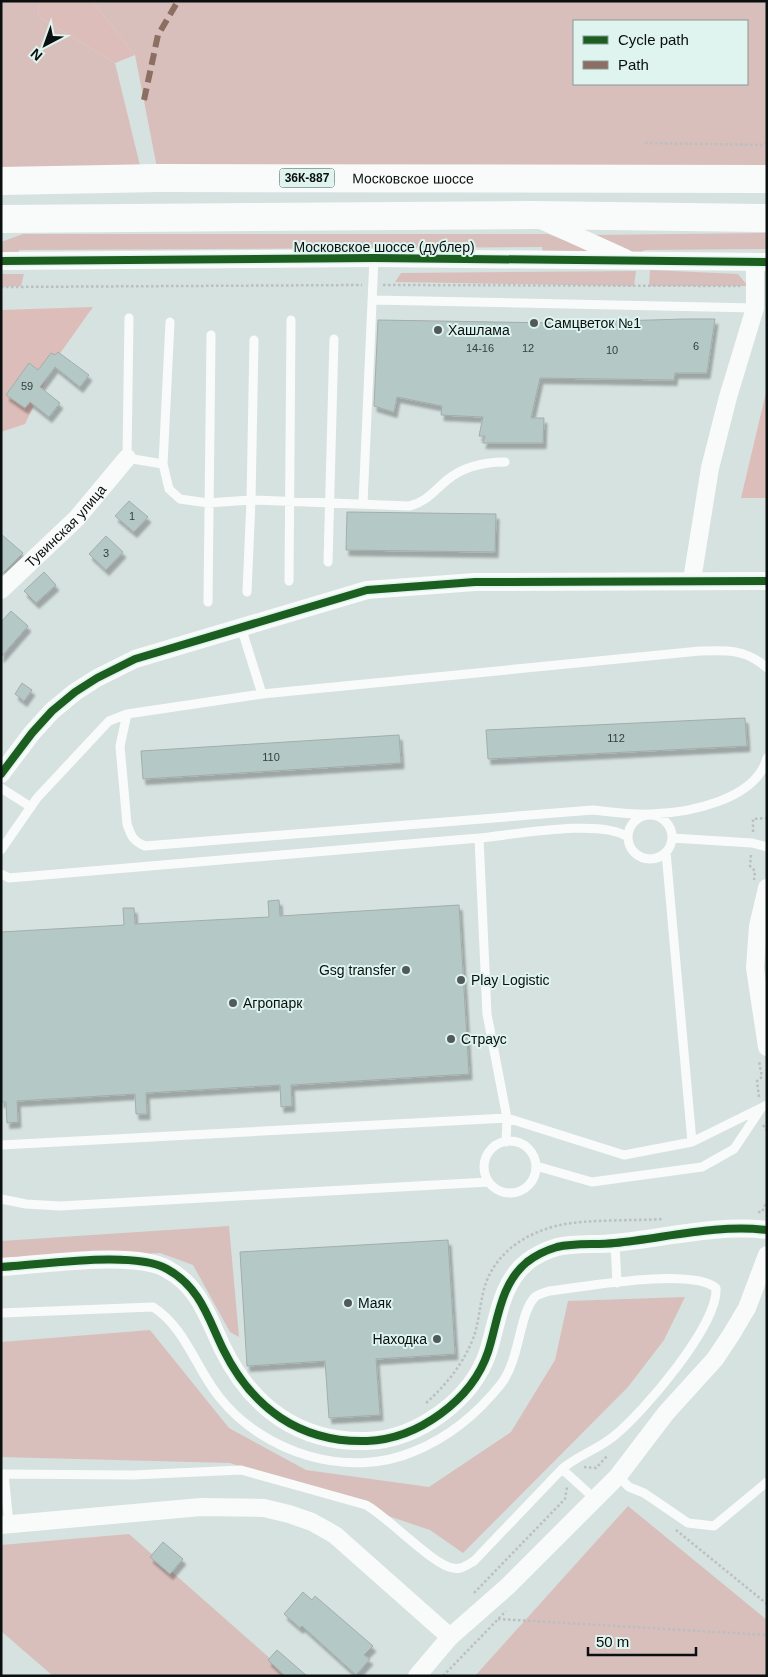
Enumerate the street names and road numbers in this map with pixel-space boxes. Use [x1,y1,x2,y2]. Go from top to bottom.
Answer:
road number: 36К-887 [280,168,334,188]
street label: Московское шоссе [352,170,474,187]
street label: Московское шоссе (дублер) [293,239,475,255]
street label: Тувинская улица [22,481,109,571]

